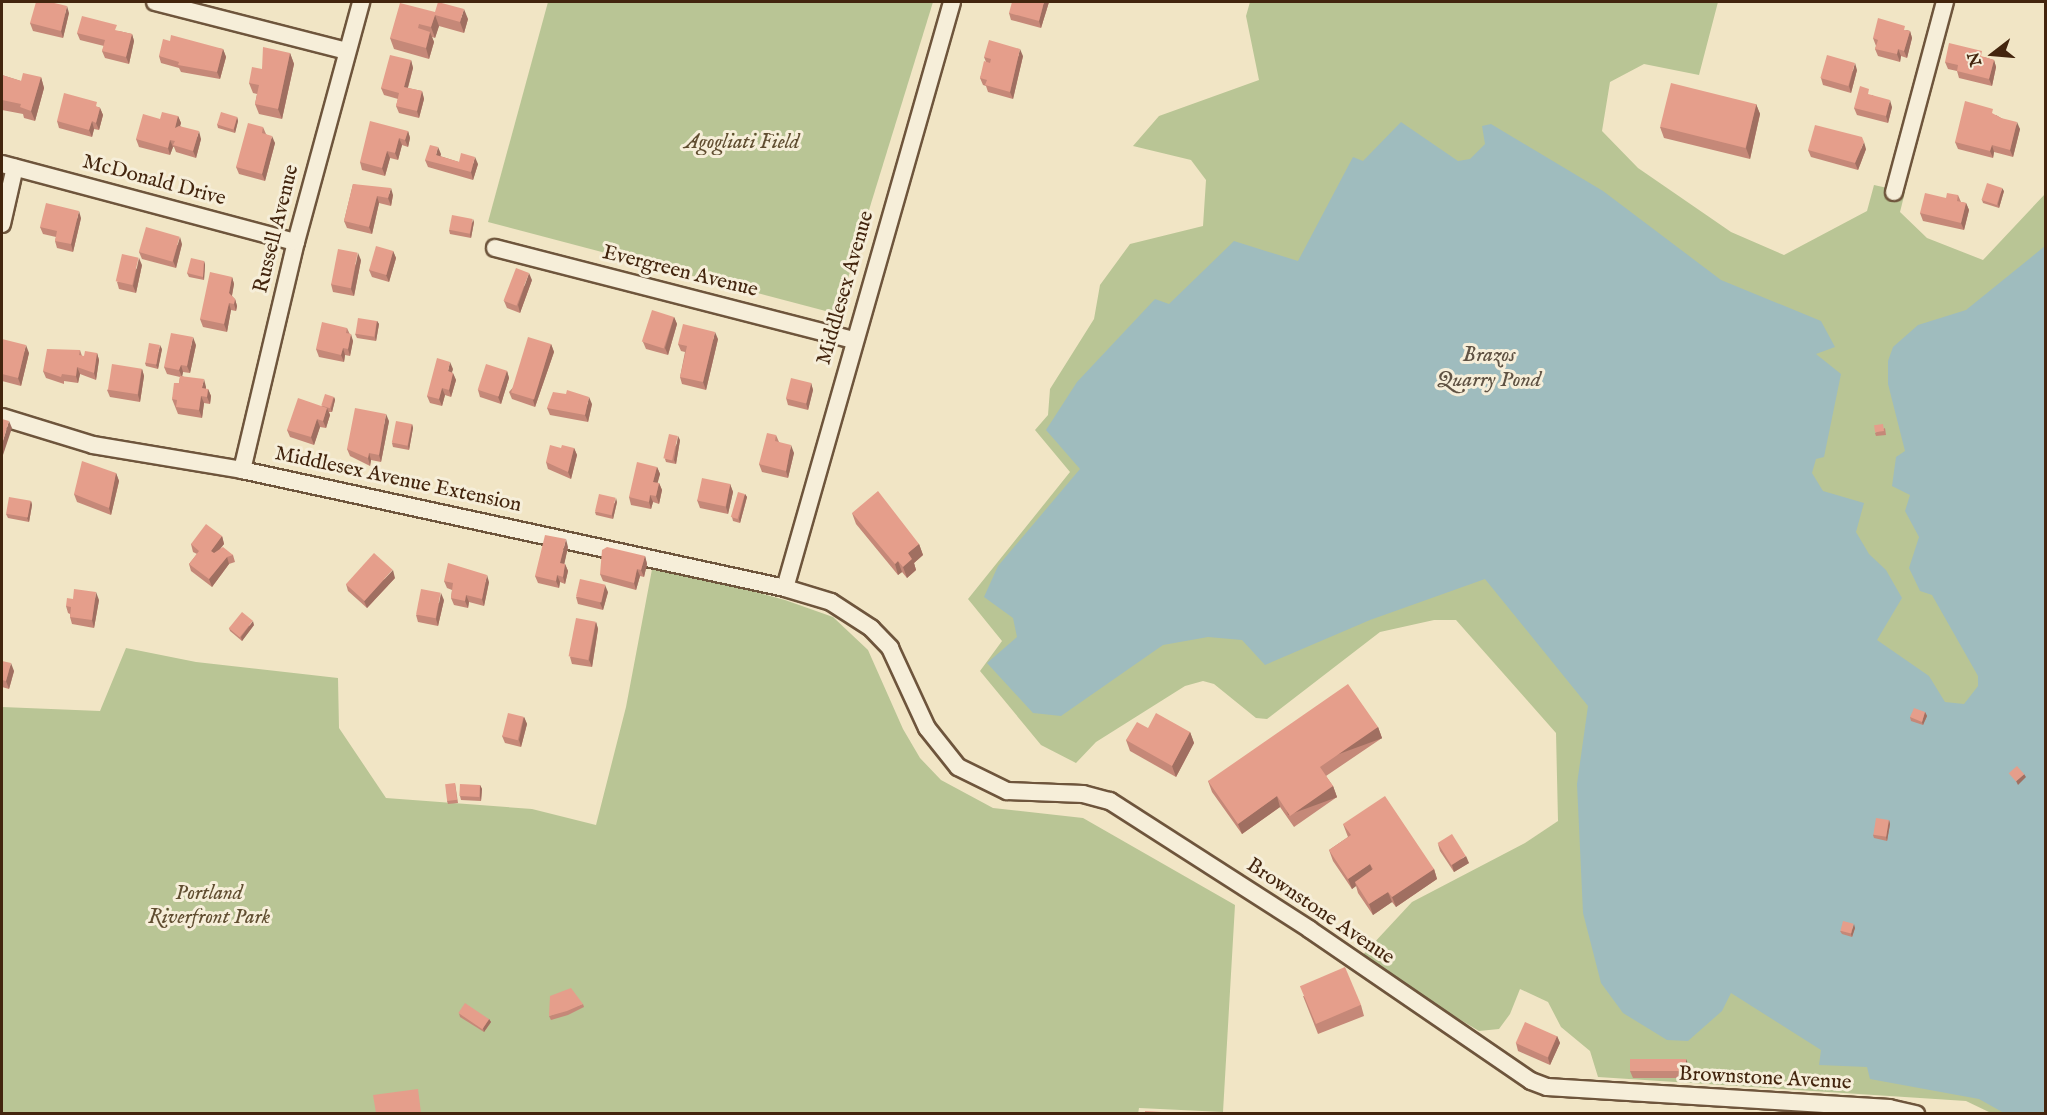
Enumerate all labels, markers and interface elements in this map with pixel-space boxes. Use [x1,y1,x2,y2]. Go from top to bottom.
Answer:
north arrow [1963,24,2023,84]
text: N [1964,50,1987,68]
park label: Agogliati Field [685,130,799,156]
street label: McDonald Drive [80,150,228,212]
street label: Russell Avenue [249,162,305,296]
street label: Middlesex Avenue [812,208,880,368]
street label: Evergreen Avenue [600,241,760,303]
water label: Brazos Quarry Pond [1437,342,1541,394]
street label: Middlesex Avenue Extension [272,442,524,518]
street label: Brownstone Avenue [1241,853,1399,971]
park label: Portland Riverfront Park [148,881,270,931]
street label: Brownstone Avenue [1678,1062,1852,1096]

